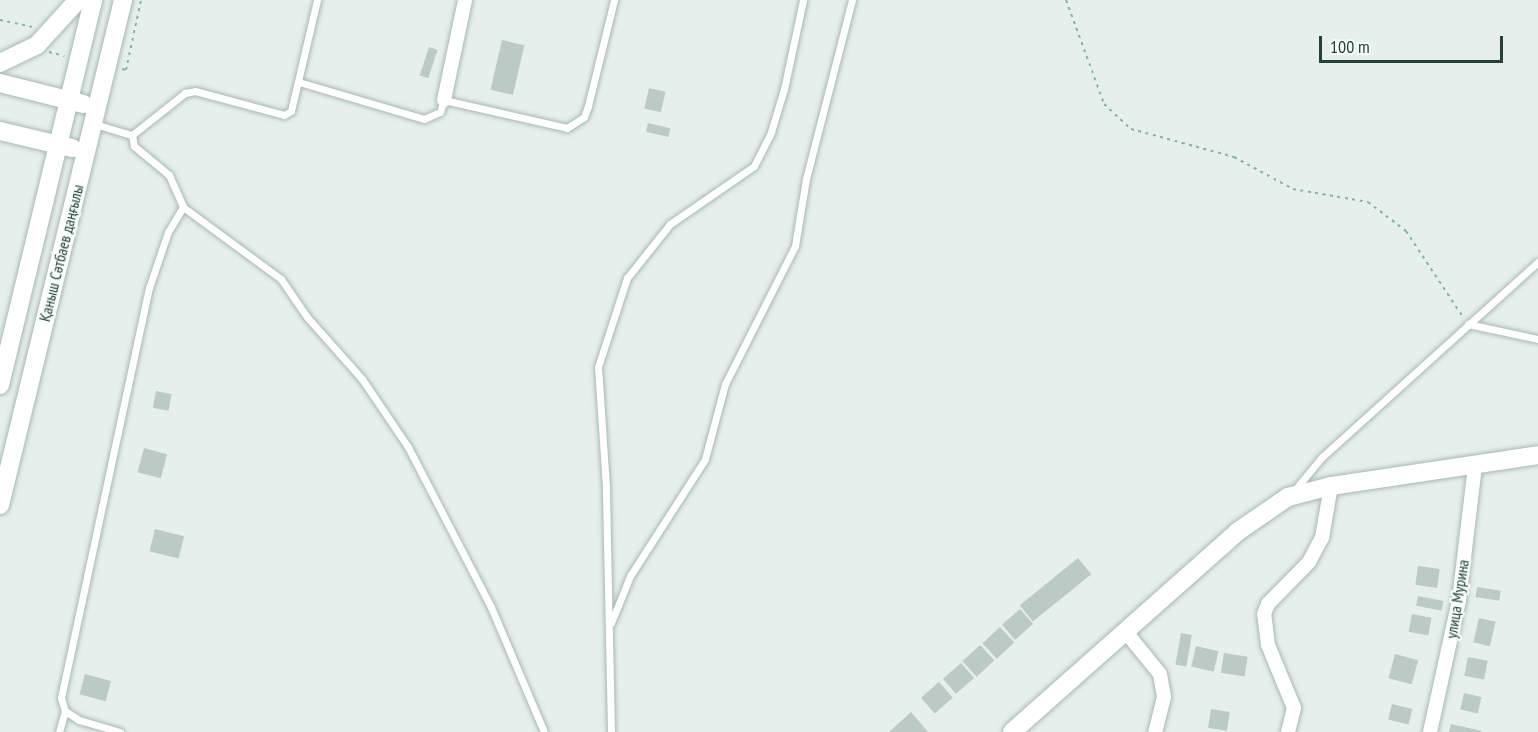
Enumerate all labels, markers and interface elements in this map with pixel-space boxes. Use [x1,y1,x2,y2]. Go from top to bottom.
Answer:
scale bar [1322,24,1506,62]
text: 100 m [1330,35,1370,58]
street label: Қаныш Сәтбаев даңғылы [35,182,87,324]
street label: улица Мурина [1441,558,1473,640]

